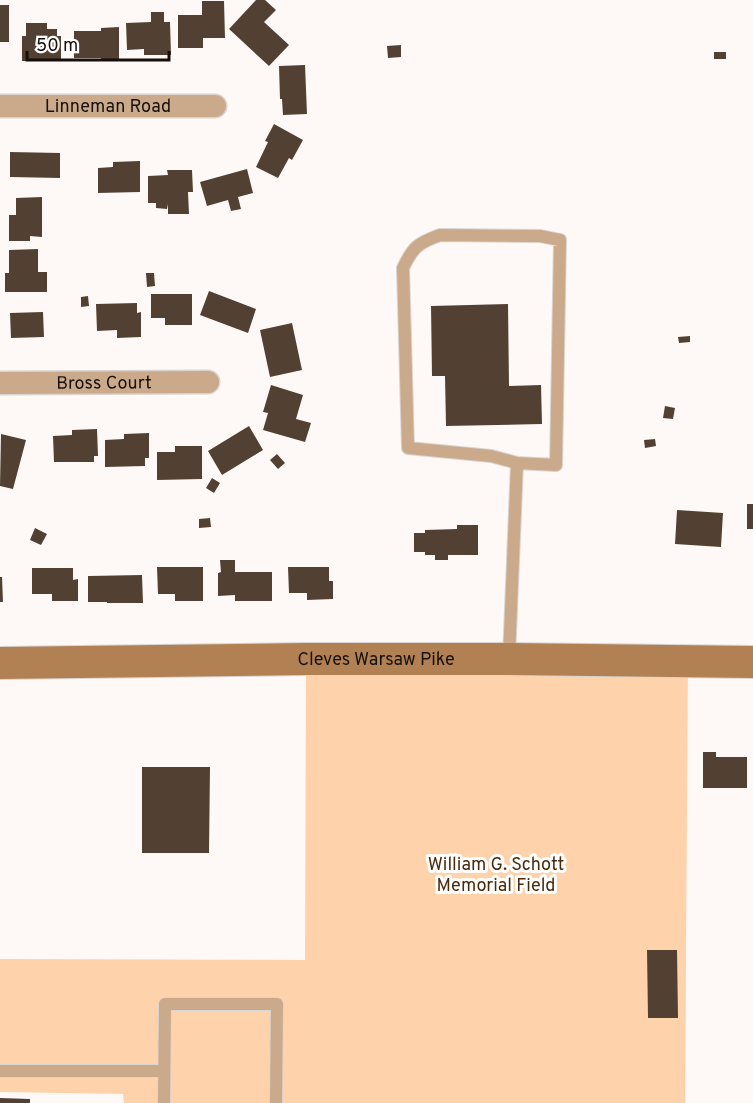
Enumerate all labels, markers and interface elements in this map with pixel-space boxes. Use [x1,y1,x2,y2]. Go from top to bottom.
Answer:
scale bar [27,24,170,62]
text: 50 m [36,35,78,58]
street label: Linneman Road [45,96,171,119]
street label: Bross Court [56,372,152,396]
street label: Cleves Warsaw Pike [297,649,455,672]
park label: William G. Schott Memorial Field [428,854,564,898]

